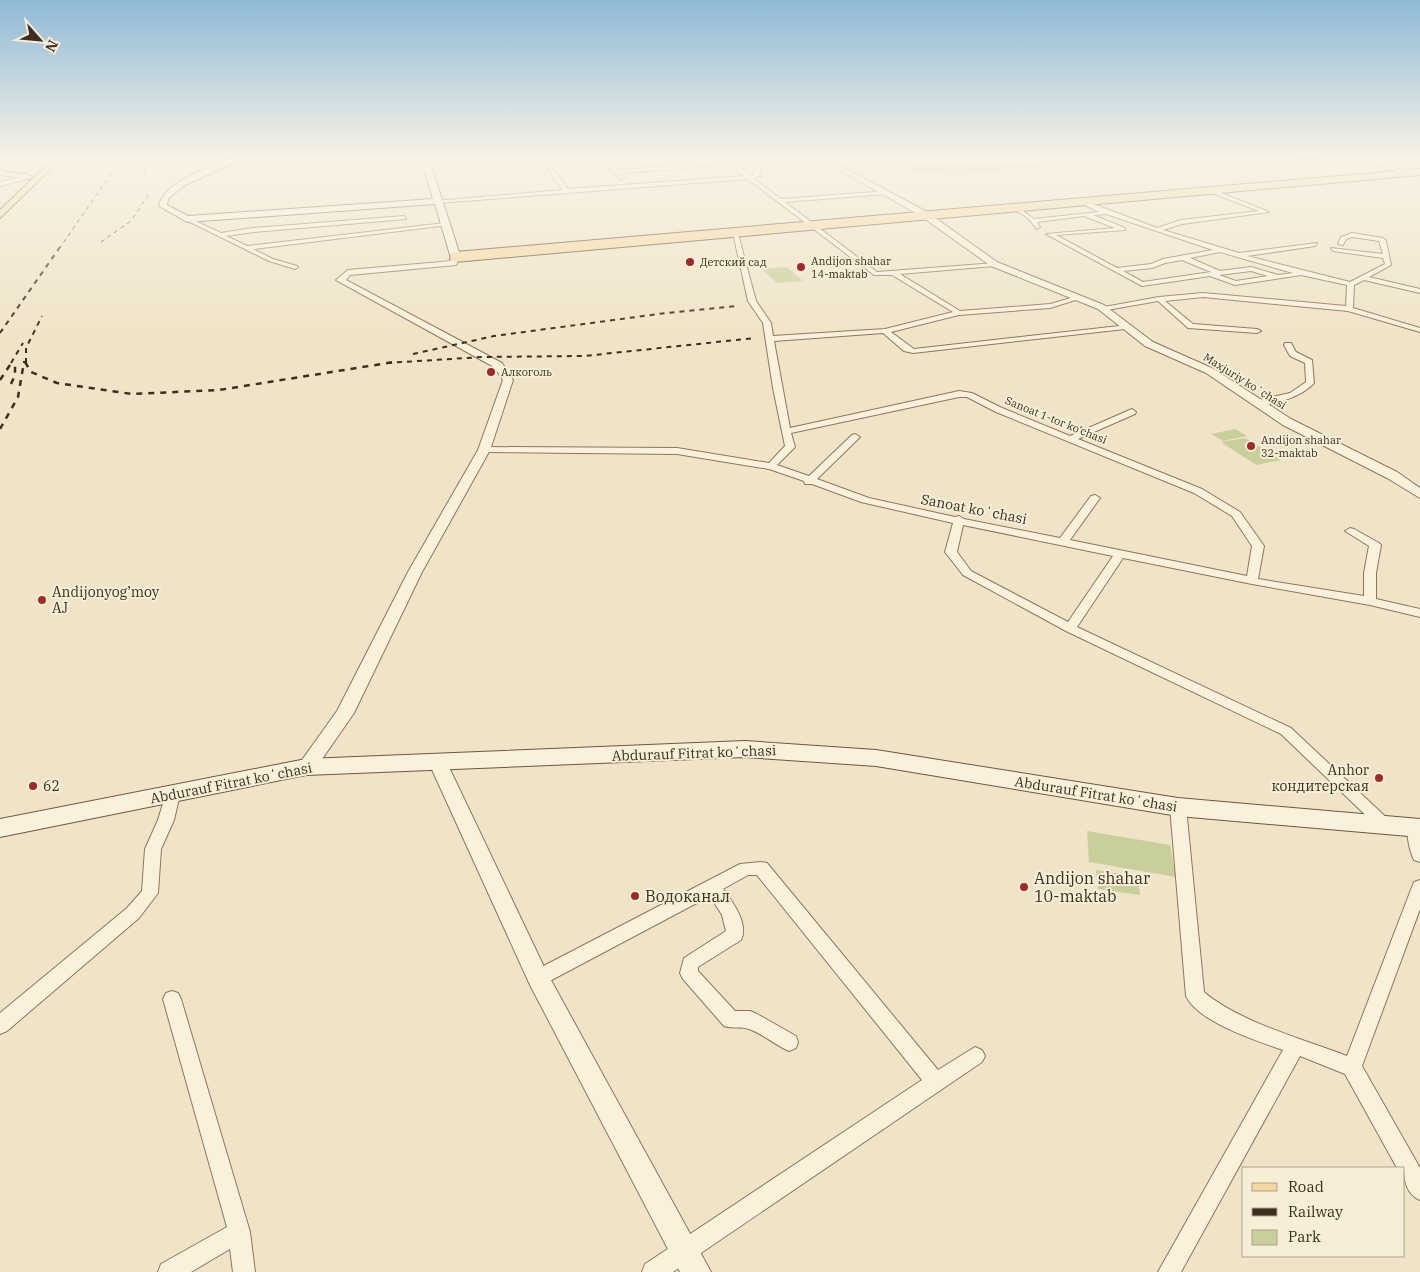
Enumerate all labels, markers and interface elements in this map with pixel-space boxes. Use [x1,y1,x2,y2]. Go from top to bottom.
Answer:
north arrow [15,15,65,65]
text: N [41,37,62,55]
place label: Andijon shahar 14-maktab [811,254,891,281]
place label: Детский сад [700,255,767,269]
marker: Детский сад [684,256,696,268]
marker: Andijon shahar 14-maktab [795,261,807,273]
street label: Maxjuriy koʻchasi [1201,350,1289,412]
place label: Алкоголь [501,365,552,379]
marker: Алкоголь [485,366,497,378]
street label: Sanoat 1-tor ko‘chasi [1003,393,1109,447]
place label: Andijon shahar 32-maktab [1261,433,1341,460]
marker: Andijon shahar 32-maktab [1245,440,1257,452]
street label: Sanoat koʻchasi [919,490,1029,528]
place label: Andijonyog’moy AJ [52,583,160,617]
marker: Andijonyog’moy AJ [36,594,48,606]
street label: Abdurauf Fitrat koʻchasi [611,741,777,765]
street label: Abdurauf Fitrat koʻchasi [149,758,313,808]
place label: Anhor кондитерская [1271,761,1370,795]
street label: Abdurauf Fitrat koʻchasi [1013,772,1179,816]
marker: Anhor кондитерская [1373,772,1385,784]
place label: 62 [43,777,60,795]
marker: 62 [27,780,39,792]
place label: Andijon shahar 10-maktab [1034,868,1150,906]
marker: Andijon shahar 10-maktab [1018,881,1030,893]
place label: Водоканал [645,886,730,906]
marker: Водоканал [629,890,641,902]
legend [1242,1167,1405,1257]
text: Road [1288,1177,1324,1196]
text: Railway [1288,1202,1343,1221]
text: Park [1288,1227,1321,1246]

